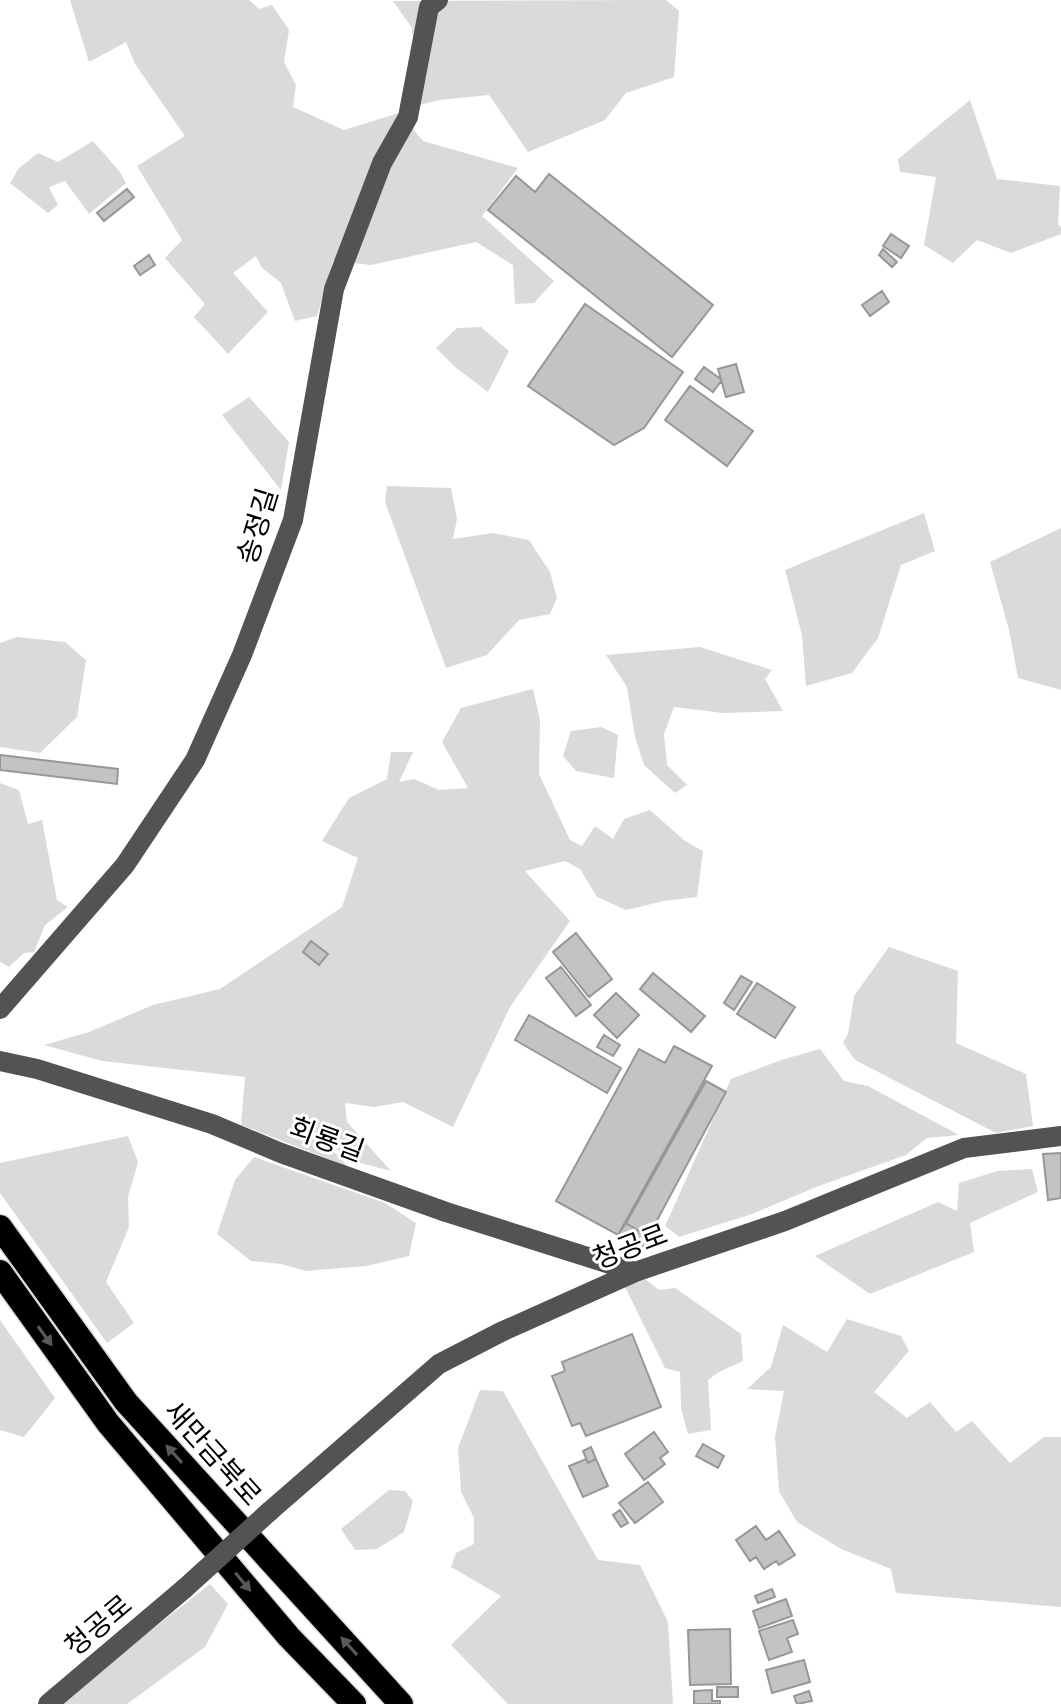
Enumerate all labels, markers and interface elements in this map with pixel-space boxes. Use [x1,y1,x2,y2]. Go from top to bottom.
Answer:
street label: 송정길 [228,484,287,569]
street label: 회룡길 [284,1109,369,1171]
street label: 청공로 [587,1215,673,1279]
one-way arrow [37,1325,53,1346]
street label: 새만금북로 [155,1393,269,1514]
one-way arrow [165,1445,183,1464]
one-way arrow [234,1572,251,1592]
street label: 청공로 [57,1586,140,1665]
one-way arrow [340,1637,358,1656]

